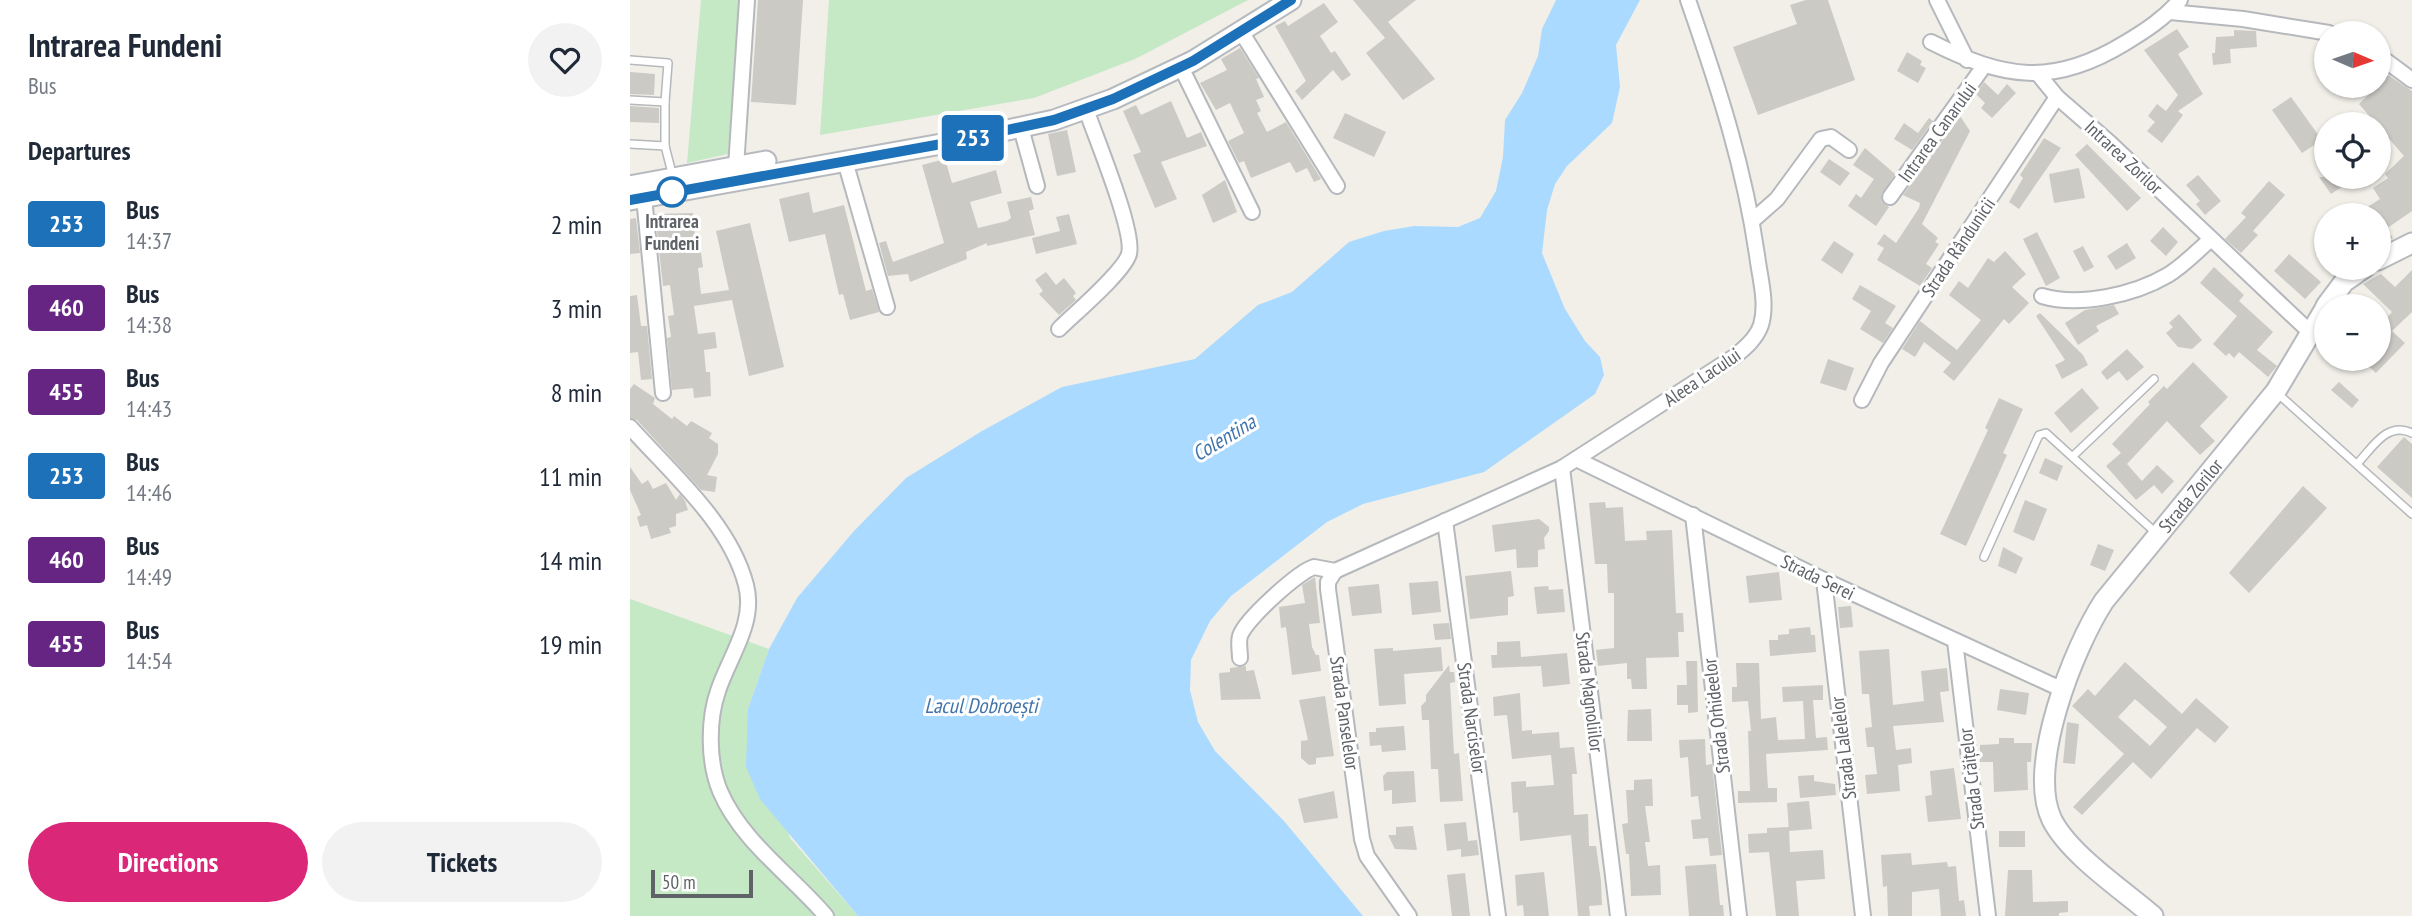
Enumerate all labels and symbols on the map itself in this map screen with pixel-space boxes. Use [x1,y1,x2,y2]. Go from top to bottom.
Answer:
north arrow [2314,21,2390,98]
street label: Intrarea Canarului [1893,77,1981,187]
line badge: 253 [933,115,1013,161]
street label: Intrarea Zorilor [2080,115,2169,200]
marker: Intrarea Fundeni [657,177,687,207]
street label: Strada Rândunicii [1916,193,2000,301]
place label: Intrarea Fundeni [645,209,699,255]
street label: Aleea Lacului [1659,343,1745,411]
water label: Colentina [1187,407,1262,467]
street label: Strada Zorilor [2153,453,2228,538]
street label: Strada Serei [1777,549,1859,605]
street label: Strada Magnoliilor [1571,630,1609,754]
street label: Strada Panselelor [1325,655,1365,772]
street label: Strada Orhideelor [1697,656,1735,775]
street label: Strada Narciselor [1452,661,1492,776]
water label: Lacul Dobroești [925,692,1040,719]
street label: Strada Lalelelor [1825,694,1861,801]
street label: Strada Crăițelor [1953,726,1989,831]
scale bar [651,867,752,899]

